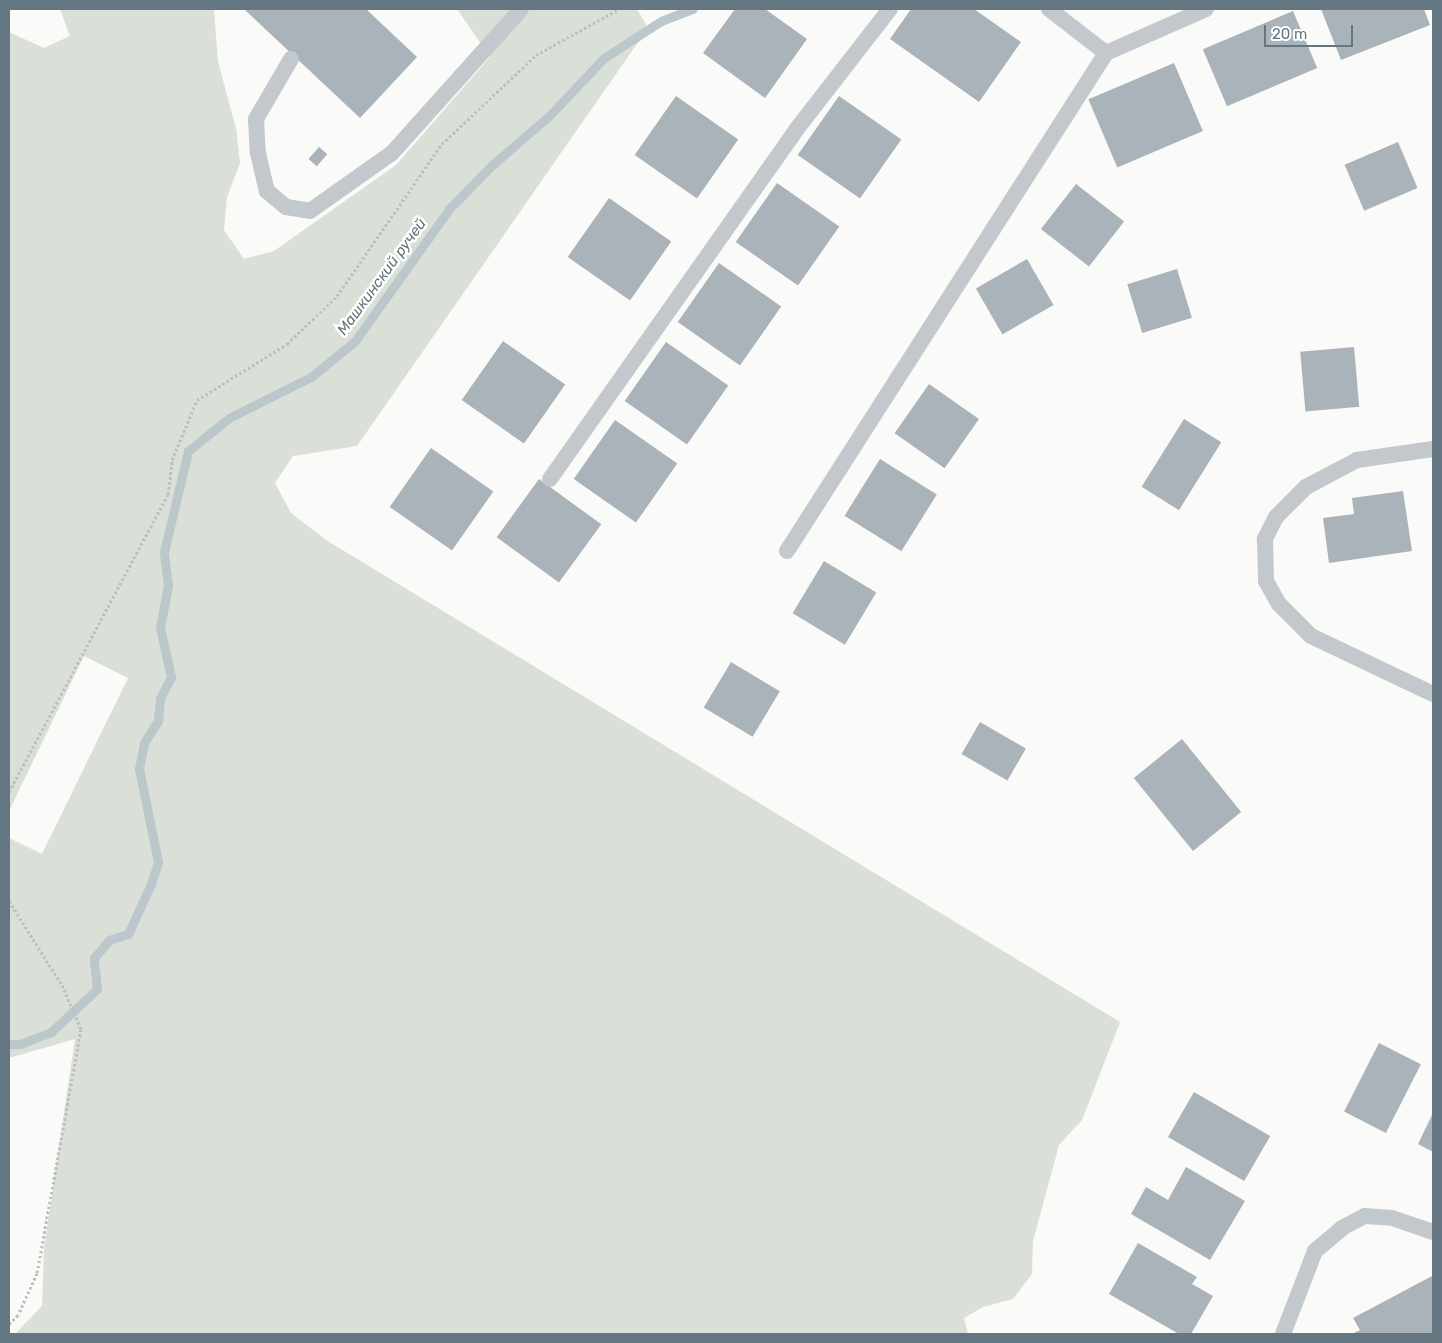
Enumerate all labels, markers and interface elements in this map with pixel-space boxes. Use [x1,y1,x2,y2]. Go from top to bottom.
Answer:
scale bar [1267,15,1356,47]
text: 20 m [1272,25,1307,43]
water label: Машкинский ручей [334,215,430,339]

